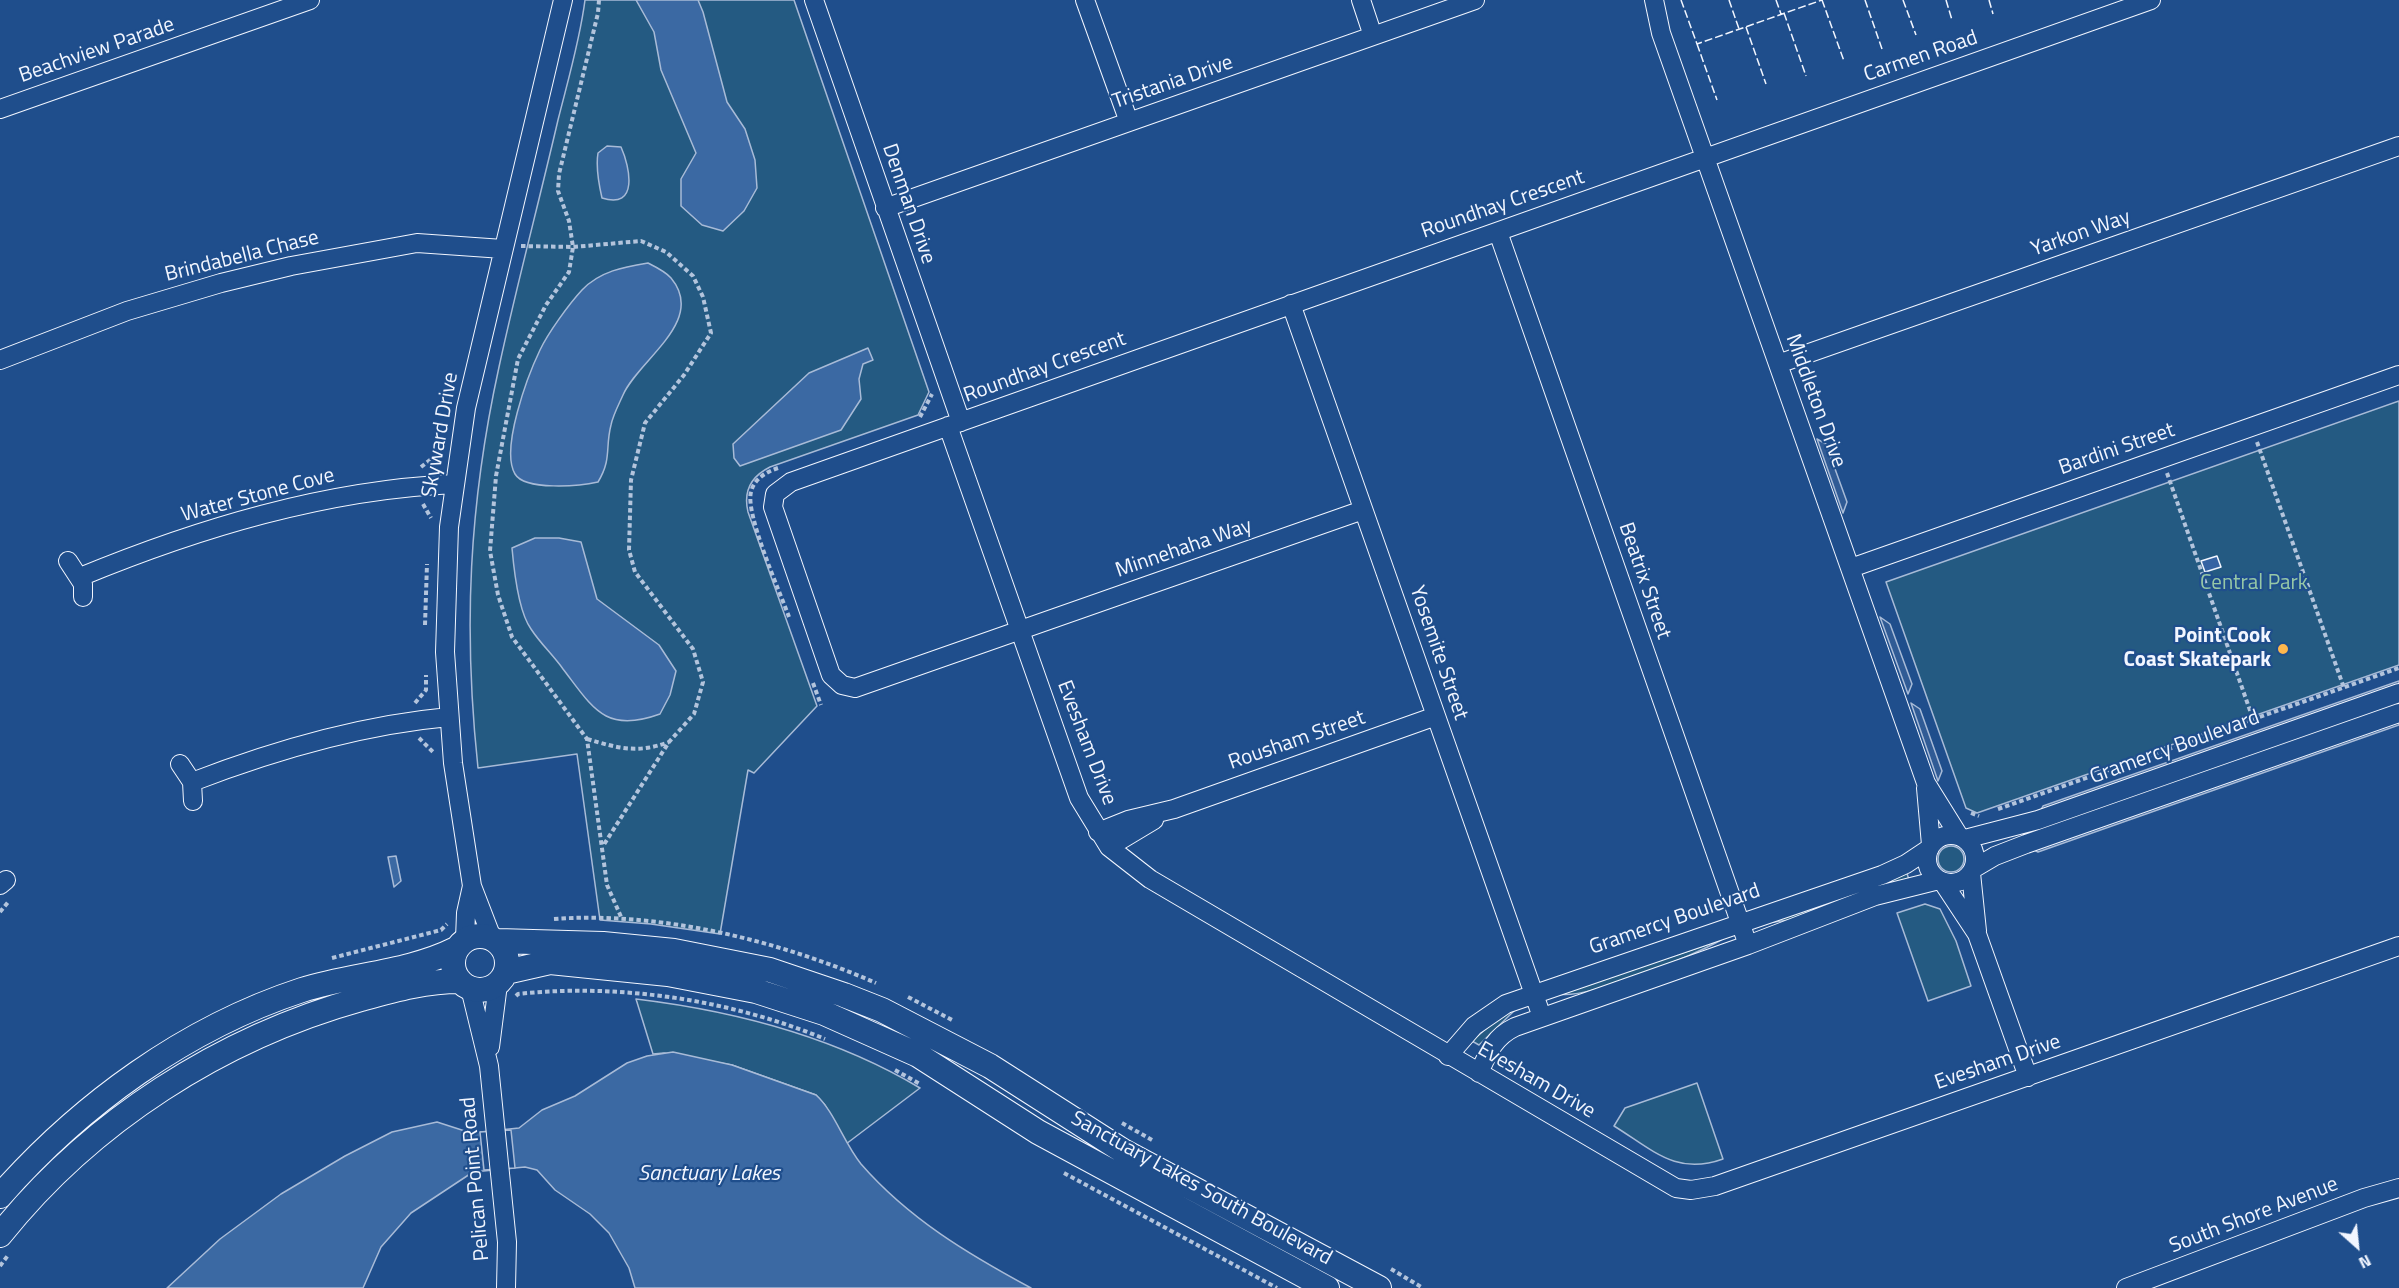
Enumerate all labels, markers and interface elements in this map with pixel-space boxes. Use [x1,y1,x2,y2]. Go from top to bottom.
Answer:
street label: Beachview Parade [16,13,178,89]
street label: Carmen Road [1861,26,1981,88]
street label: Tristania Drive [1109,51,1237,115]
street label: Denman Drive [876,141,940,267]
street label: Roundhay Crescent [1418,165,1588,245]
street label: Yarkon Way [2028,205,2134,263]
street label: Brindabella Chase [162,226,322,288]
street label: Roundhay Crescent [960,327,1130,409]
street label: Middleton Drive [1779,331,1851,471]
street label: Skyward Drive [418,370,464,500]
street label: Bardini Street [2056,418,2178,482]
street label: Water Stone Cove [179,463,337,529]
street label: Minnehaha Way [1113,514,1255,584]
street label: Beatrix Street [1612,519,1676,643]
park label: Central Park [2200,571,2308,597]
street label: Yosemite Street [1403,583,1473,723]
place label: Point Cook Coast Skatepark [2124,624,2271,674]
marker: Point Cook Coast Skatepark [2276,642,2290,656]
street label: Evesham Drive [1051,677,1121,809]
street label: Rousham Street [1225,706,1369,776]
street label: Gramercy Boulevard [2087,706,2263,790]
street label: Gramercy Boulevard [1586,879,1764,961]
street label: Evesham Drive [1932,1030,2064,1096]
street label: Evesham Drive [1473,1037,1599,1125]
street label: Pelican Point Road [456,1096,496,1262]
street label: Sanctuary Lakes South Boulevard [1066,1107,1336,1271]
water label: Sanctuary Lakes [638,1162,780,1188]
street label: South Shore Avenue [2166,1172,2342,1260]
north arrow [2327,1216,2387,1276]
text: N [2355,1249,2376,1275]

